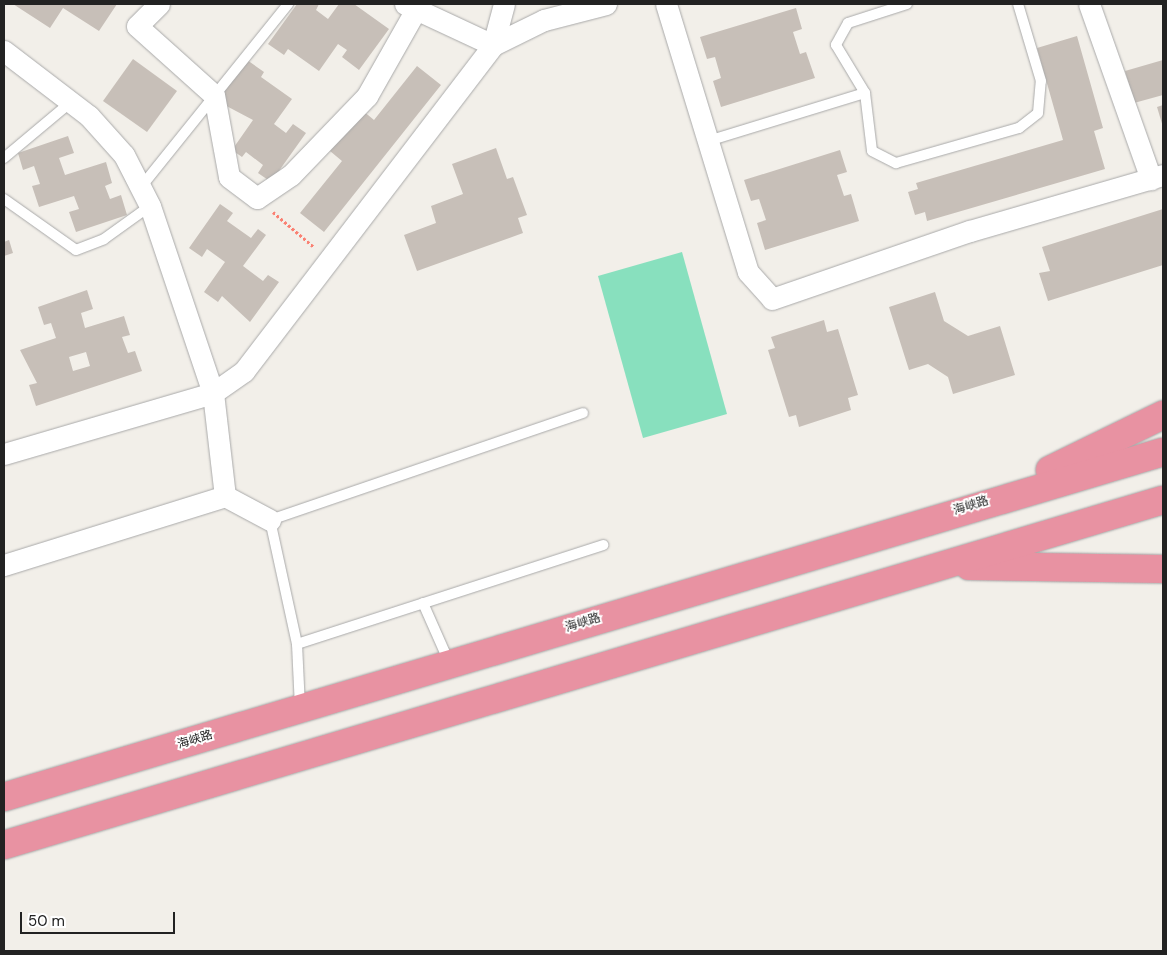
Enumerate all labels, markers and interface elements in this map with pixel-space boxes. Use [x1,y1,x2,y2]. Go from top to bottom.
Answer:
street label: 海峡路 [952,494,990,518]
street label: 海峡路 [564,611,602,635]
street label: 海峡路 [176,728,214,752]
scale bar [22,902,178,934]
text: 50 m [28,911,65,931]

